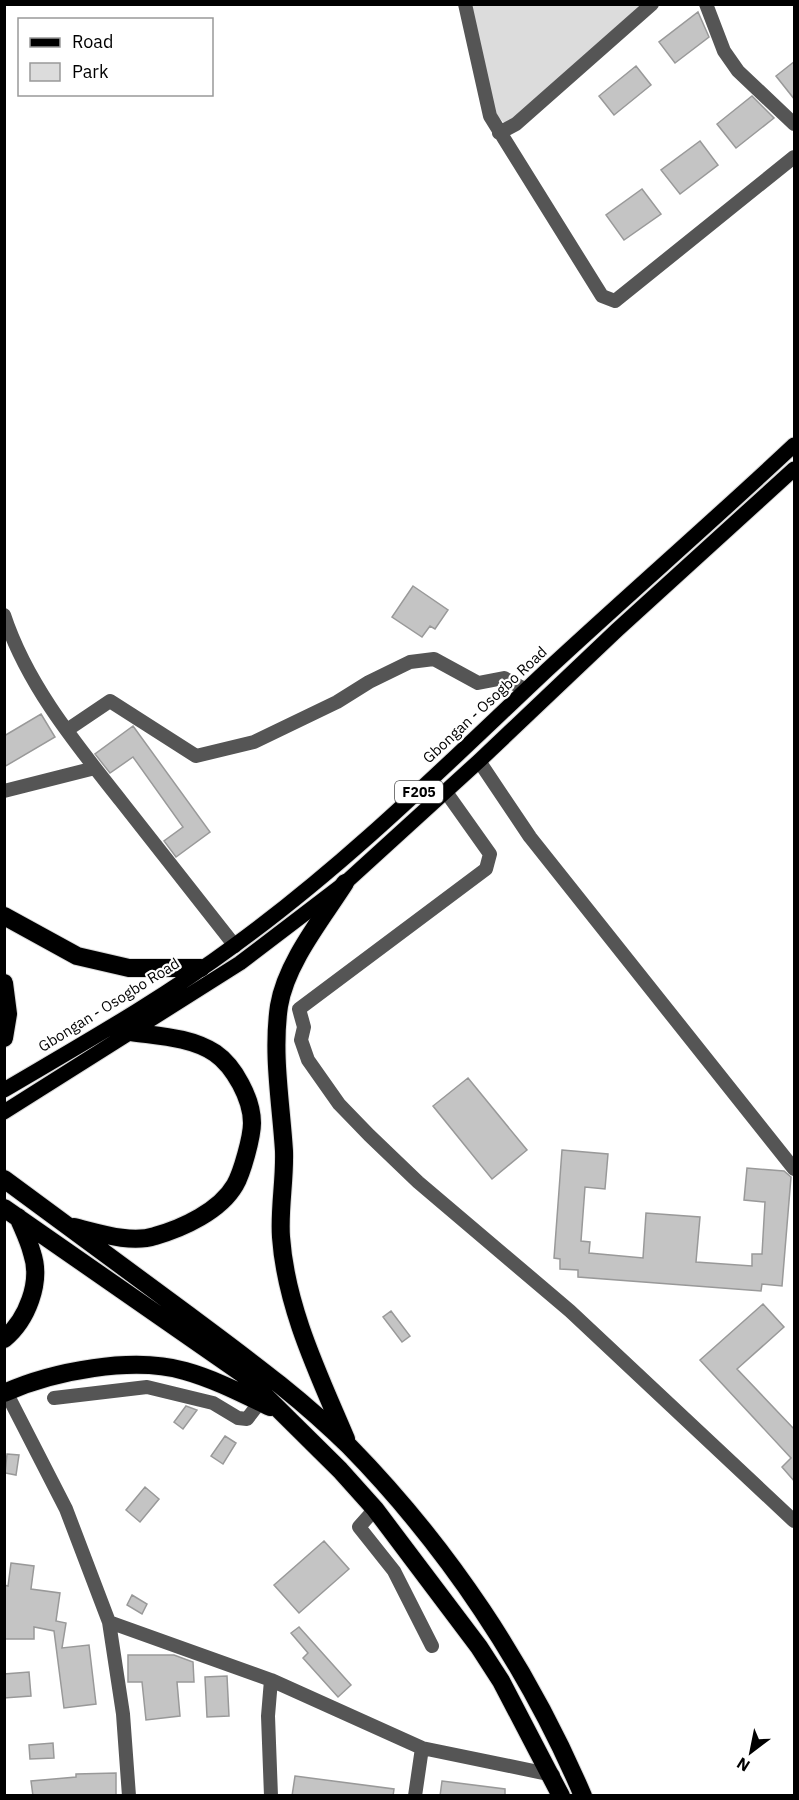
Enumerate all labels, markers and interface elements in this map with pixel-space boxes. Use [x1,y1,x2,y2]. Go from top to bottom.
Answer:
legend [18,18,213,96]
text: Road [72,30,113,53]
text: Park [72,60,109,83]
street label: Gbongan - Osogbo Road [419,642,551,767]
road number: F205 [395,781,443,803]
street label: Gbongan - Osogbo Road [35,953,183,1056]
north arrow [721,1722,781,1782]
text: N [733,1753,753,1776]

